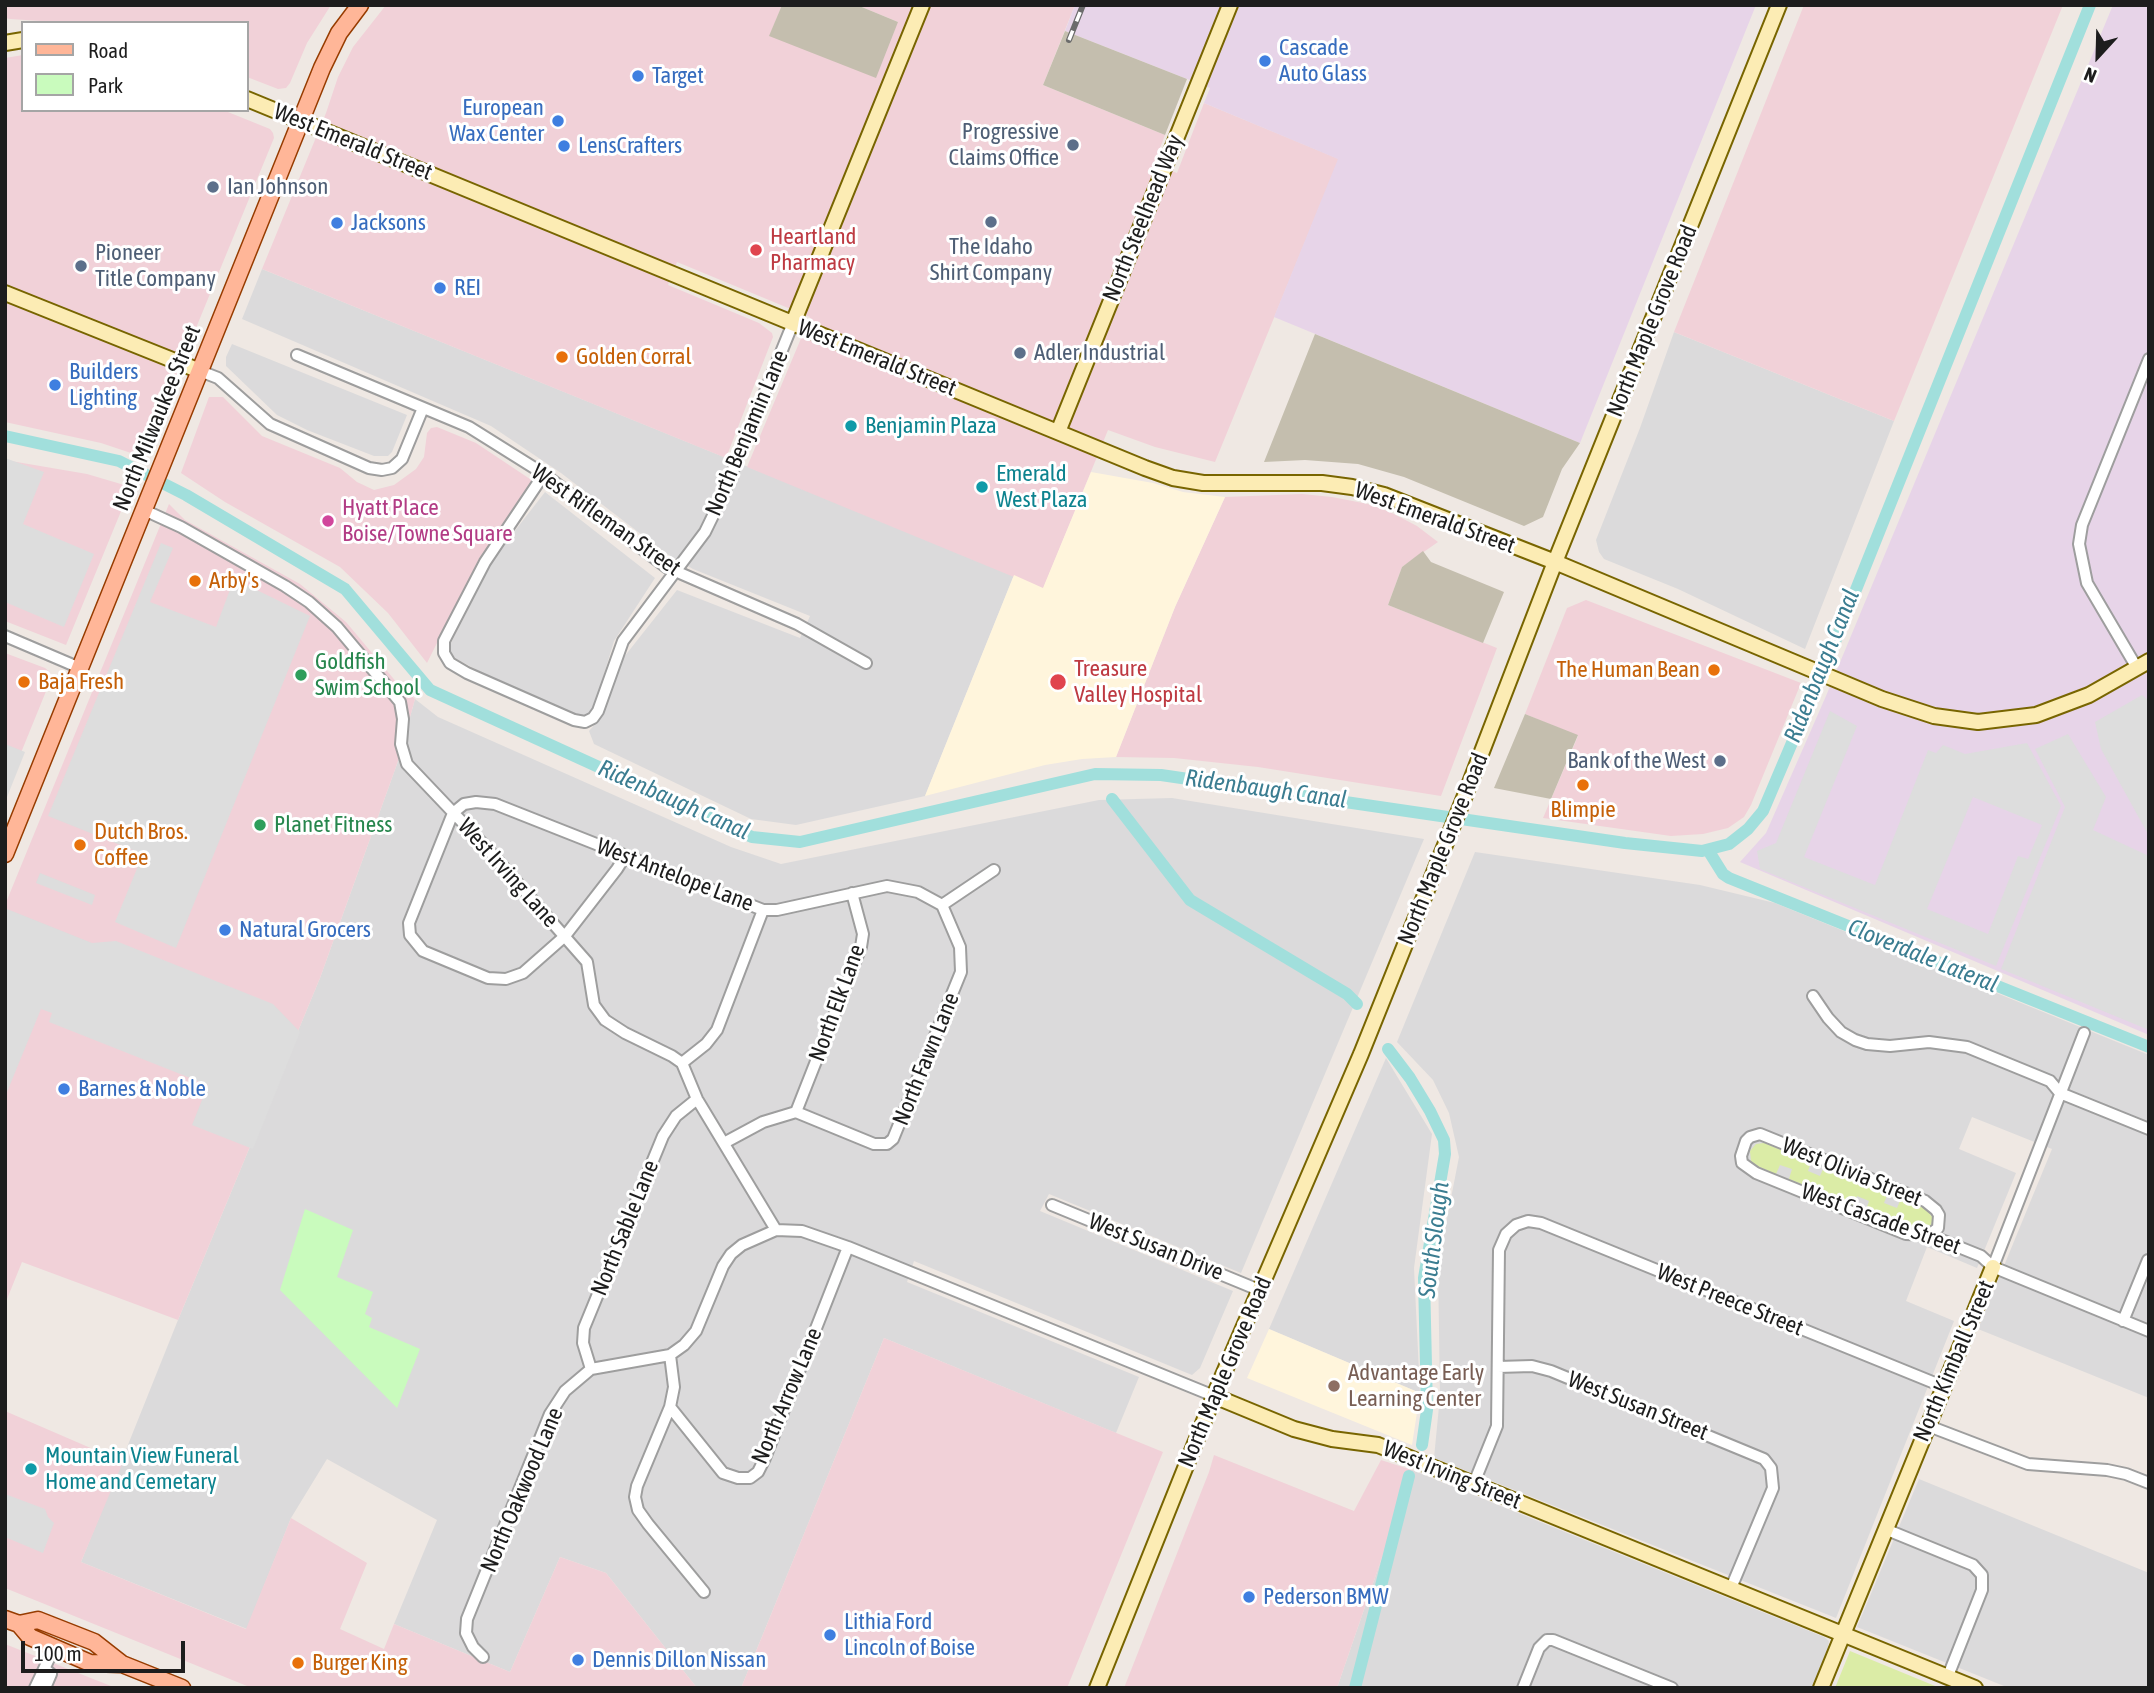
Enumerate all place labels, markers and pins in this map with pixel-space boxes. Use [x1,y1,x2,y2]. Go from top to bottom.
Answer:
place label: Cascade Auto Glass [1279,34,1367,88]
marker: Cascade Auto Glass [1257,53,1273,69]
place label: Target [652,62,704,90]
marker: Target [630,68,646,84]
place label: European Wax Center [449,94,544,148]
marker: European Wax Center [550,113,566,129]
place label: Progressive Claims Office [949,118,1059,172]
place label: LensCrafters [578,132,682,160]
marker: Progressive Claims Office [1065,137,1081,153]
marker: LensCrafters [556,138,572,154]
place label: Ian Johnson [227,173,328,201]
marker: Ian Johnson [205,179,221,195]
place label: Jacksons [351,209,426,237]
marker: The Idaho Shirt Company [983,214,999,230]
marker: Jacksons [329,215,345,231]
place label: Heartland Pharmacy [770,223,857,277]
place label: The Idaho Shirt Company [930,233,1052,287]
place label: Pioneer Title Company [95,239,216,293]
marker: Heartland Pharmacy [748,242,764,258]
marker: Pioneer Title Company [73,258,89,274]
place label: REI [454,274,481,302]
marker: REI [432,280,448,296]
place label: Adler Industrial [1034,339,1165,367]
place label: Golden Corral [576,343,692,371]
marker: Adler Industrial [1012,345,1028,361]
marker: Golden Corral [554,349,570,365]
place label: Builders Lighting [69,358,138,412]
marker: Builders Lighting [47,377,63,393]
place label: Benjamin Plaza [865,412,997,440]
marker: Benjamin Plaza [843,418,859,434]
place label: Emerald West Plaza [996,460,1087,514]
marker: Emerald West Plaza [974,479,990,495]
place label: Hyatt Place Boise/Towne Square [342,494,513,548]
marker: Hyatt Place Boise/Towne Square [320,513,336,529]
place label: Arby's [209,567,259,595]
marker: Arby's [187,573,203,589]
place label: Goldfish Swim School [315,648,420,702]
place label: Treasure Valley Hospital [1074,655,1202,709]
place label: The Human Bean [1556,656,1700,684]
marker: The Human Bean [1706,662,1722,678]
marker: Goldfish Swim School [293,667,309,683]
place label: Baja Fresh [38,668,124,696]
marker: Treasure Valley Hospital [1048,672,1068,692]
marker: Baja Fresh [16,674,32,690]
place label: Bank of the West [1567,747,1706,775]
marker: Bank of the West [1712,753,1728,769]
marker: Blimpie [1575,777,1591,793]
place label: Blimpie [1550,796,1616,824]
place label: Planet Fitness [274,811,392,839]
marker: Planet Fitness [252,817,268,833]
place label: Dutch Bros. Coffee [94,818,188,872]
marker: Dutch Bros. Coffee [72,837,88,853]
place label: Natural Grocers [239,916,371,944]
marker: Natural Grocers [217,922,233,938]
place label: Barnes & Noble [78,1075,206,1103]
marker: Barnes & Noble [56,1081,72,1097]
place label: Advantage Early Learning Center [1348,1359,1484,1413]
marker: Advantage Early Learning Center [1326,1378,1342,1394]
place label: Mountain View Funeral Home and Cemetary [45,1442,239,1496]
marker: Mountain View Funeral Home and Cemetary [23,1461,39,1477]
place label: Pederson BMW [1263,1583,1389,1611]
marker: Pederson BMW [1241,1589,1257,1605]
place label: Lithia Ford Lincoln of Boise [844,1608,975,1662]
marker: Lithia Ford Lincoln of Boise [822,1627,838,1643]
place label: Dennis Dillon Nissan [592,1646,766,1674]
place label: Burger King [312,1649,408,1677]
marker: Dennis Dillon Nissan [570,1652,586,1668]
marker: Burger King [290,1655,306,1671]

